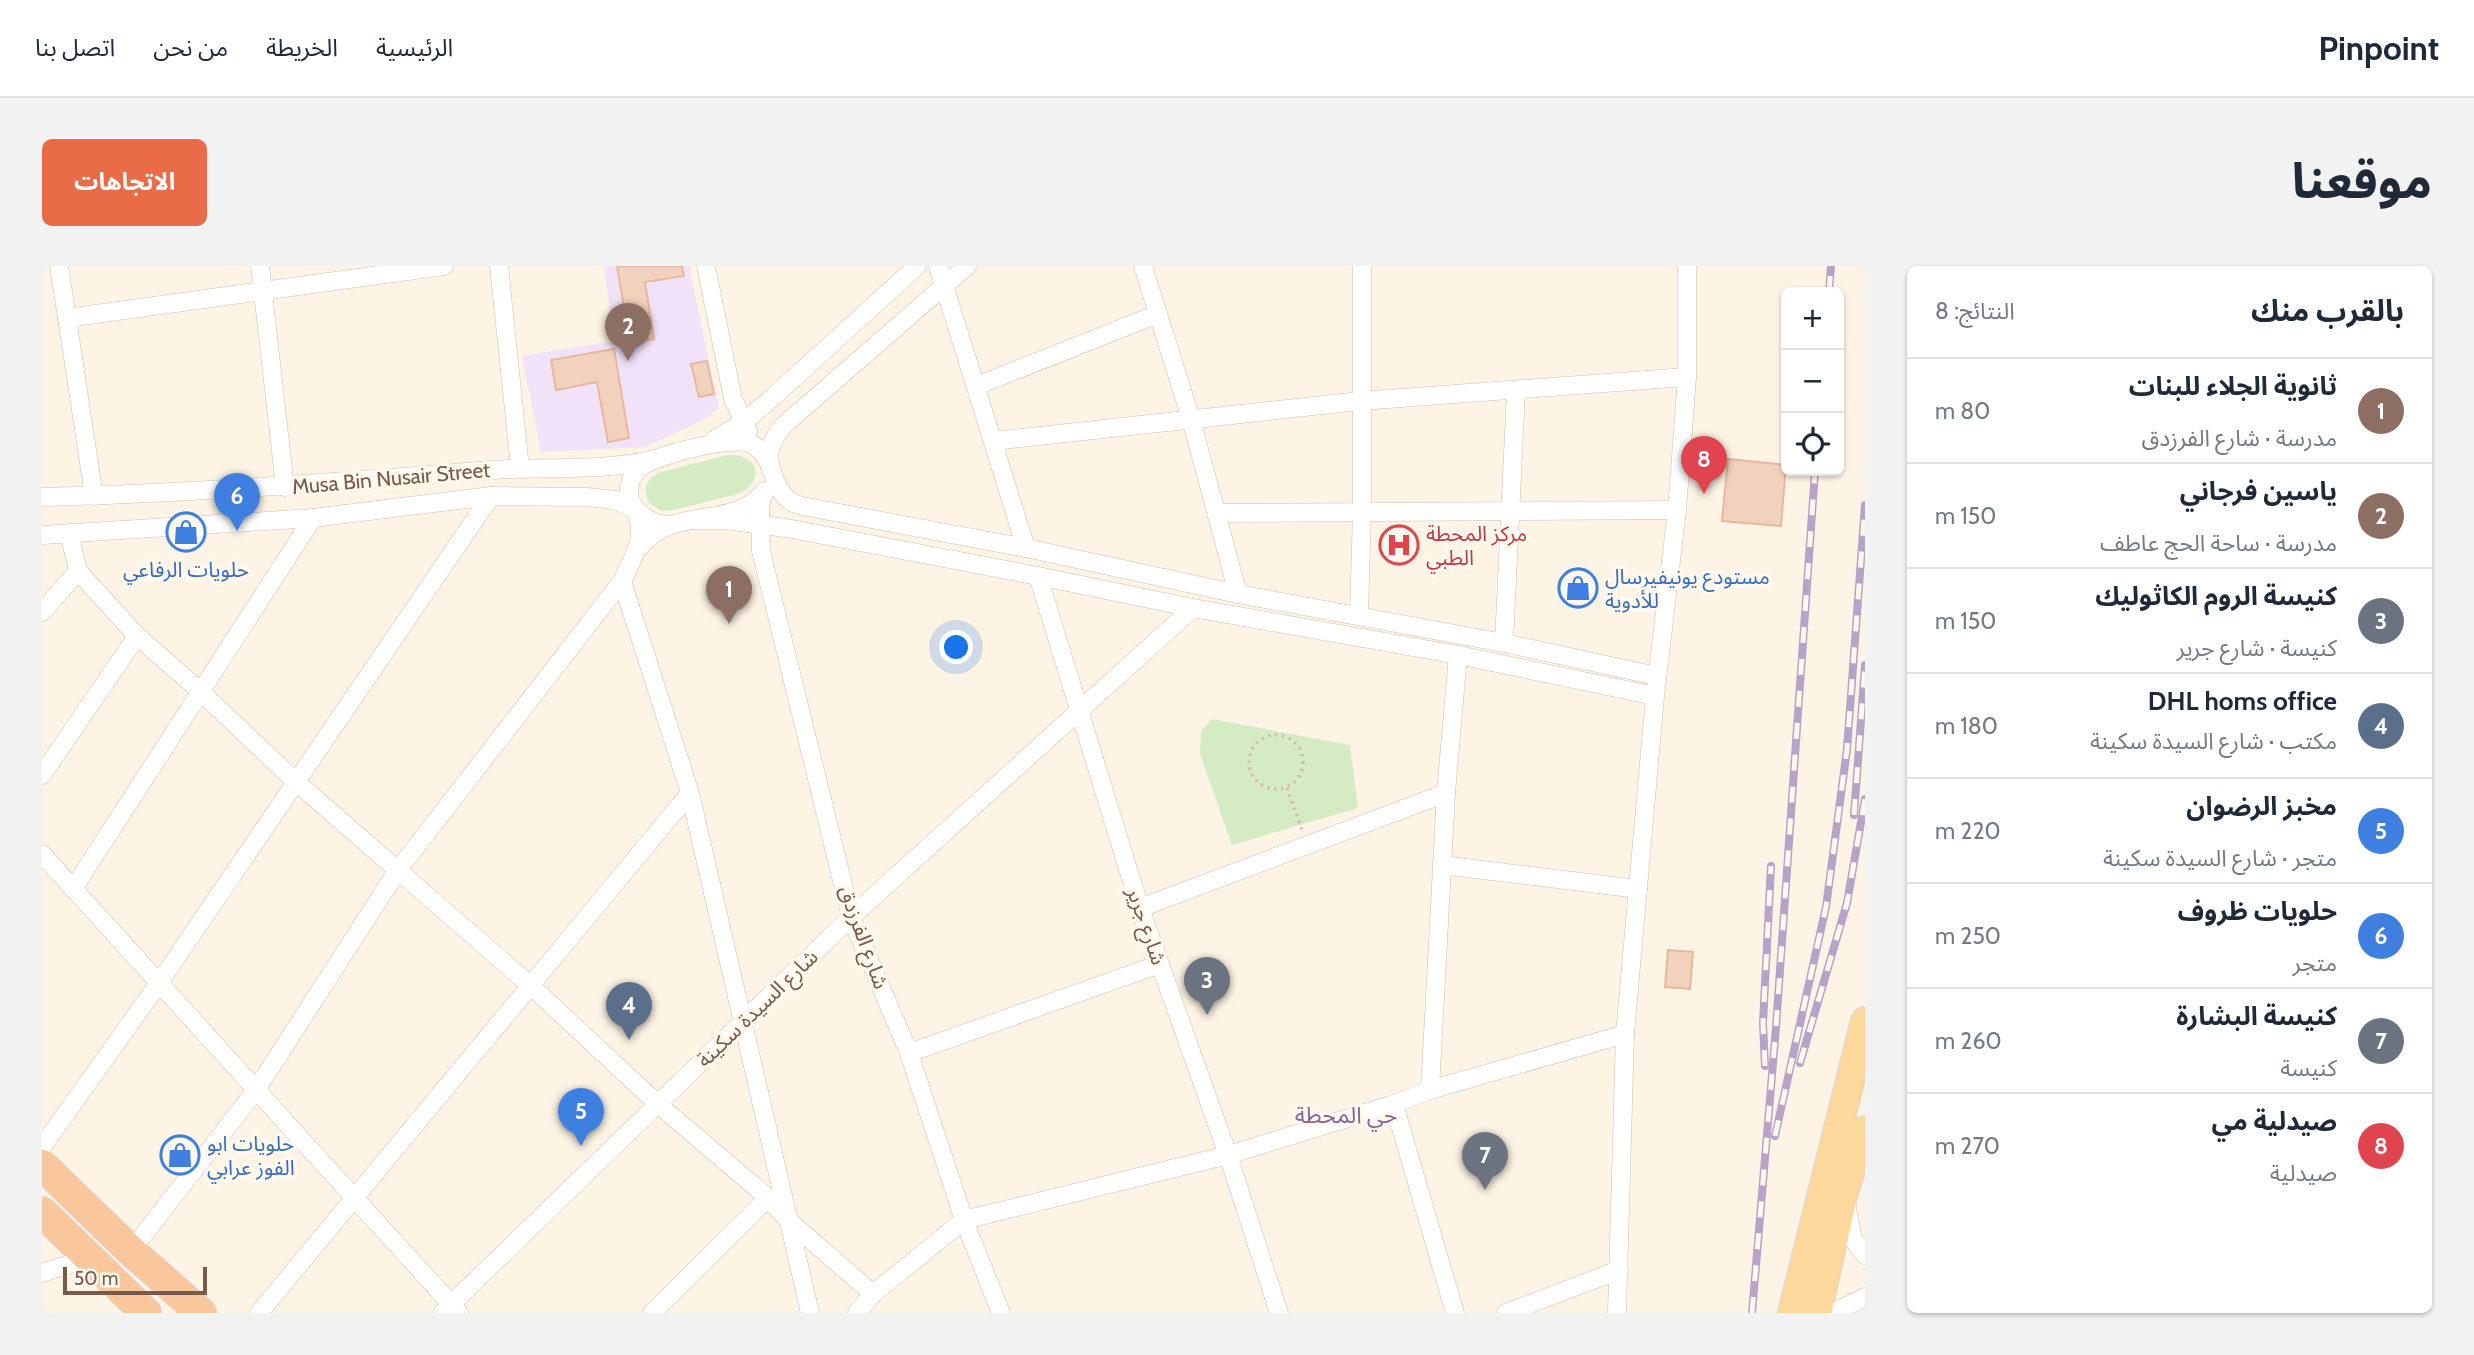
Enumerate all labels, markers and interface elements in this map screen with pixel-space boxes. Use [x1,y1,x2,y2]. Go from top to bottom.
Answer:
text: Pinpoint [2318,28,2439,68]
text: اتصل بنا [35,33,115,62]
text: من نحن [153,33,228,62]
text: الخريطة [266,33,338,62]
text: الرئيسية [376,33,453,62]
button: الاتجاهات [42,139,207,226]
text: موقعنا [2292,151,2432,210]
map controls [1781,287,1844,476]
button: + [1781,287,1844,350]
text: بالقرب منك [2251,292,2404,329]
text: النتائج: 8 [1935,297,2015,325]
pin: 2 [605,303,651,361]
button: − [1781,350,1844,413]
text: ثانوية الجلاء للبنات [2129,370,2337,402]
text: 80 m [1935,397,1990,425]
text: 1 [2377,397,2385,425]
button: locate [1781,413,1844,476]
text: مدرسة · شارع الفرزدق [2141,424,2337,452]
pin: 8 [1681,436,1727,494]
street label: Musa Bin Nusair Street [291,457,491,499]
pin: 6 [214,473,260,531]
text: ياسين فرجاني [2180,475,2337,507]
text: 150 m [1935,502,1996,530]
text: 2 [2375,502,2387,530]
shop icon: حلويات الرفاعي [165,511,207,553]
place label: مركز المحطة الطبي [1426,521,1527,573]
hospital icon: مركز المحطة الطبي [1378,524,1420,566]
text: مدرسة · ساحة الحج عاطف [2100,529,2337,557]
place label: حلويات الرفاعي [123,557,249,585]
place label: مستودع يونيفيرسال للأدوية [1605,564,1770,613]
pin: 1 [706,566,752,624]
shop icon: مستودع يونيفيرسال للأدوية [1557,567,1599,609]
text: كنيسة الروم الكاثوليك [2095,580,2337,612]
text: 150 m [1935,607,1996,635]
text: 3 [2375,607,2387,635]
your location [939,630,973,664]
text: كنيسة · شارع جرير [2177,634,2337,662]
text: DHL homs office [2148,685,2337,717]
text: 180 m [1935,712,1998,740]
text: 4 [2374,712,2388,740]
text: مكتب · شارع السيدة سكينة [2090,727,2337,755]
text: مخبز الرضوان [2186,790,2337,822]
text: 220 m [1935,817,2001,845]
text: 5 [2375,817,2387,845]
text: متجر · شارع السيدة سكينة [2103,844,2337,872]
street label: شارع الفرزدق [831,882,894,993]
street label: شارع جرير [1119,883,1172,969]
text: حلويات ظروف [2178,895,2337,927]
text: 250 m [1935,922,2001,950]
text: 6 [2375,922,2387,950]
street label: شارع السيدة سكينة [691,944,825,1074]
text: متجر [2293,949,2337,977]
pin: 3 [1184,957,1230,1015]
pin: 4 [606,982,652,1040]
text: كنيسة البشارة [2176,1000,2337,1032]
text: 260 m [1935,1027,2002,1055]
text: 7 [2375,1027,2387,1055]
text: كنيسة [2280,1054,2337,1082]
pin: 5 [558,1088,604,1146]
district label: حي المحطة [1295,1101,1397,1132]
text: صيدلية مي [2212,1105,2337,1137]
place label: حلويات ابو الفوز عرابي [207,1131,295,1183]
pin: 7 [1462,1132,1508,1190]
text: 270 m [1935,1132,2000,1160]
text: 8 [2374,1132,2388,1160]
shop icon: حلويات ابو الفوز عرابي [159,1134,201,1176]
text: صيدلية [2270,1159,2337,1187]
scale bar [63,1264,206,1296]
text: 50 m [74,1267,118,1290]

